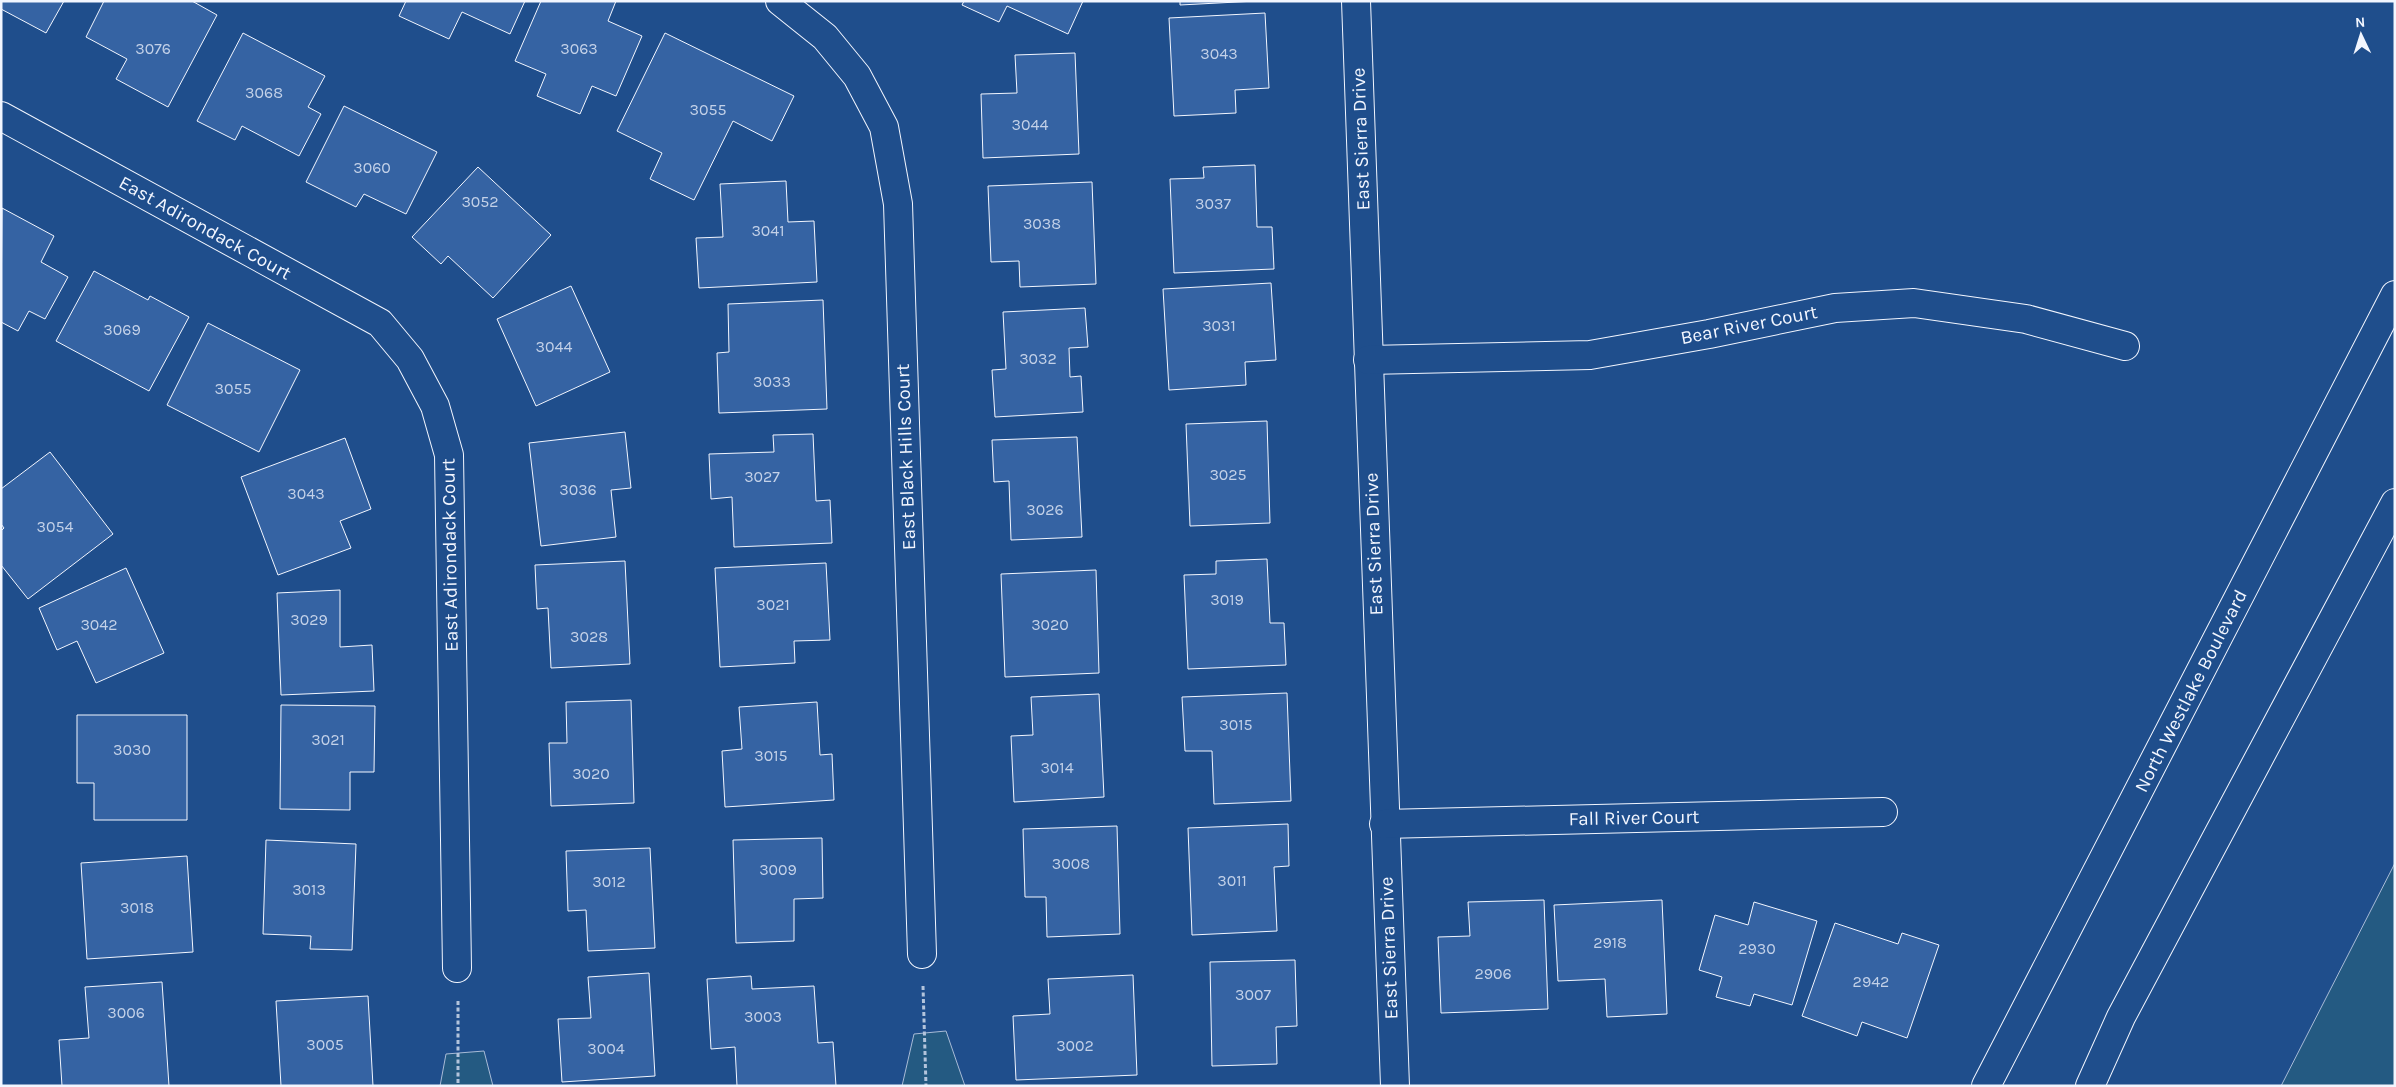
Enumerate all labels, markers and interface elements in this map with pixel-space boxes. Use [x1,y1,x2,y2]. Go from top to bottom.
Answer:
north arrow [2336,10,2386,60]
text: N [2355,14,2366,31]
house number: 3076 [135,39,171,58]
house number: 3063 [560,39,598,58]
house number: 3043 [1200,44,1238,63]
street label: East Sierra Drive [1348,67,1374,211]
house number: 3068 [245,83,283,102]
house number: 3055 [689,100,727,119]
house number: 3044 [1012,115,1048,134]
house number: 3060 [353,158,391,177]
street label: East Adirondack Court [115,171,295,285]
house number: 3052 [461,192,499,211]
house number: 3037 [1195,194,1231,213]
house number: 3038 [1023,214,1061,233]
house number: 3041 [751,221,785,240]
street label: Bear River Court [1679,301,1819,349]
house number: 3031 [1202,316,1236,335]
house number: 3069 [103,320,141,339]
house number: 3044 [536,337,572,356]
house number: 3032 [1019,349,1057,368]
street label: East Black Hills Court [892,363,920,551]
house number: 3033 [753,372,791,391]
house number: 3055 [214,379,252,398]
street label: East Adirondack Court [437,458,463,652]
house number: 3025 [1209,465,1247,484]
house number: 3027 [744,467,780,486]
street label: East Sierra Drive [1361,472,1387,616]
house number: 3036 [559,480,597,499]
house number: 3043 [287,484,325,503]
house number: 3026 [1026,500,1064,519]
house number: 3054 [37,517,74,536]
street label: North Westlake Boulevard [2130,586,2252,796]
house number: 3019 [1210,590,1244,609]
house number: 3021 [756,595,790,614]
house number: 3029 [290,610,328,629]
house number: 3042 [80,615,118,634]
house number: 3020 [1031,615,1069,634]
house number: 3028 [570,627,608,646]
house number: 3015 [1219,715,1253,734]
house number: 3021 [311,730,345,749]
house number: 3030 [113,740,151,759]
house number: 3015 [754,746,788,765]
house number: 3014 [1040,758,1074,777]
house number: 3020 [572,764,610,783]
street label: Fall River Court [1568,806,1700,830]
house number: 3008 [1052,854,1090,873]
house number: 3009 [759,860,797,879]
house number: 3011 [1217,871,1247,890]
house number: 3012 [592,872,626,891]
street label: East Sierra Drive [1376,876,1402,1020]
house number: 3013 [292,880,326,899]
house number: 3018 [120,898,154,917]
house number: 2918 [1593,933,1627,952]
house number: 2930 [1738,939,1776,958]
house number: 2906 [1474,964,1512,983]
house number: 2942 [1853,972,1889,991]
house number: 3007 [1235,985,1271,1004]
house number: 3006 [107,1003,145,1022]
house number: 3003 [744,1007,782,1026]
house number: 3005 [306,1035,344,1054]
house number: 3002 [1056,1036,1094,1055]
house number: 3004 [587,1039,625,1058]

